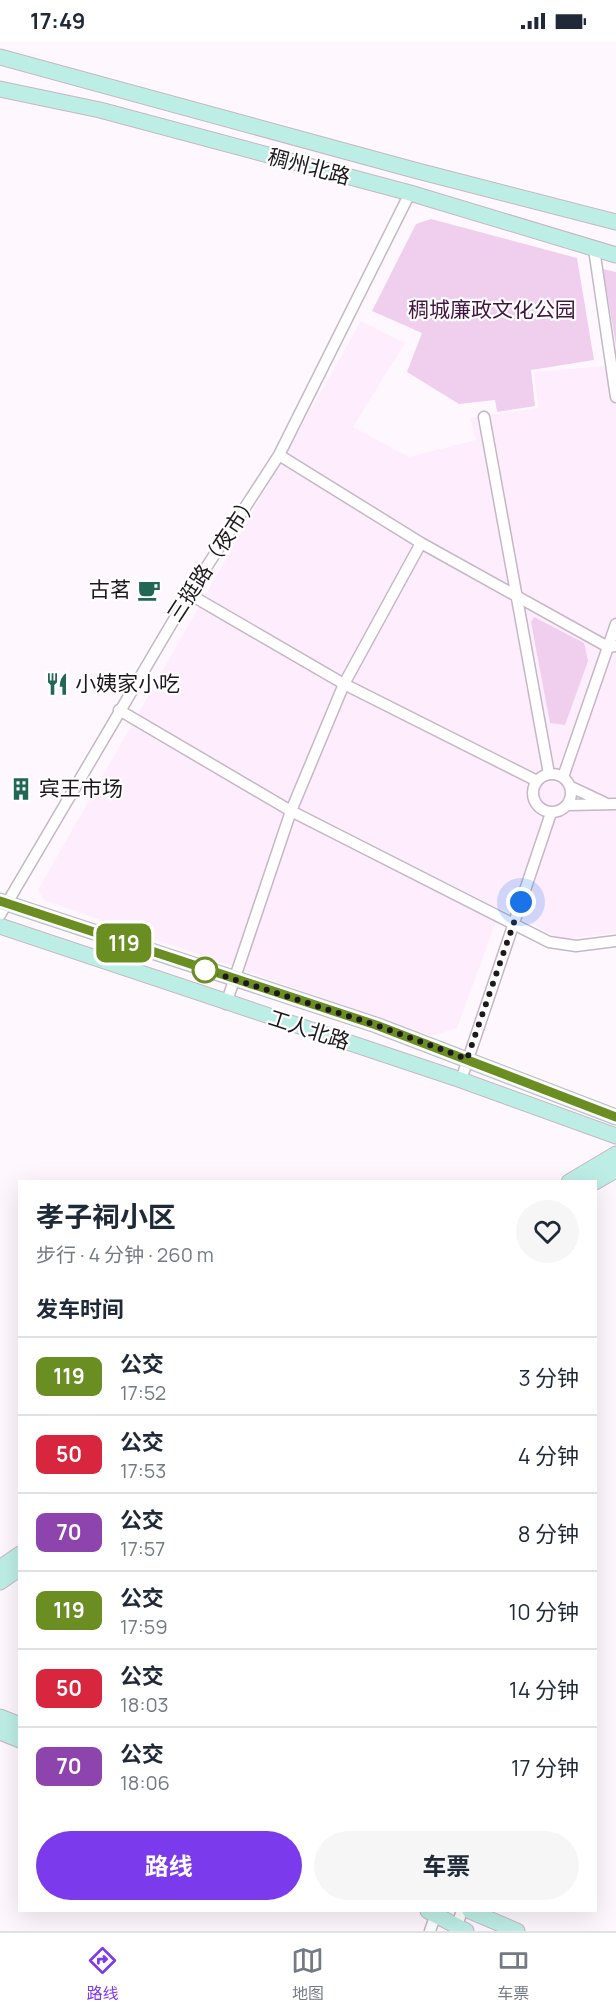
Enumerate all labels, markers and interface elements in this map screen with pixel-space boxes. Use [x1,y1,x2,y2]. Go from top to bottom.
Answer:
text: 17:49 [30,6,85,36]
street label: 稠州北路 [265,142,353,190]
park label: 稠城廉政文化公园 [408,295,576,323]
street label: 三挺路（夜市） [160,488,264,627]
place label: 古茗 [89,575,131,603]
cafe icon: 古茗 [136,577,162,603]
place label: 小姨家小吃 [75,669,180,697]
restaurant icon: 小姨家小吃 [44,671,70,697]
place label: 宾王市场 [39,774,123,802]
building icon: 宾王市场 [8,776,34,802]
your location [506,887,536,917]
line badge: 119 [90,924,158,962]
text: 119 [108,929,140,957]
unlabelled marker [192,957,218,983]
street label: 工人北路 [265,1003,354,1055]
text: 孝子祠小区 [36,1197,176,1235]
button: heart [516,1200,579,1263]
text: 步行 · 4 分钟 · 260 m [36,1241,214,1268]
text: 发车时间 [36,1294,124,1324]
text: 公交 [120,1349,164,1379]
text: 119 [53,1362,85,1390]
text: 3 分钟 [518,1363,579,1393]
text: 17:52 [120,1379,166,1406]
text: 公交 [120,1427,164,1457]
text: 50 [56,1440,82,1468]
text: 4 分钟 [518,1441,579,1471]
text: 17:53 [120,1457,166,1484]
text: 公交 [120,1505,164,1535]
text: 70 [56,1518,82,1546]
text: 8 分钟 [518,1519,579,1549]
text: 17:57 [120,1535,165,1562]
text: 公交 [120,1583,164,1613]
text: 119 [53,1596,85,1624]
text: 10 分钟 [509,1597,579,1627]
text: 17:59 [120,1613,168,1640]
text: 公交 [120,1661,164,1691]
text: 50 [56,1674,82,1702]
text: 14 分钟 [509,1675,579,1705]
text: 18:03 [120,1691,169,1718]
text: 公交 [120,1739,164,1769]
text: 70 [56,1752,82,1780]
text: 17 分钟 [511,1753,579,1783]
text: 18:06 [120,1769,170,1796]
button: 路线 [36,1831,302,1900]
button: 车票 [314,1831,579,1900]
tab: 路线 [86,1944,119,2004]
tab: 地图 [291,1944,324,2004]
tab: 车票 [497,1944,530,2004]

